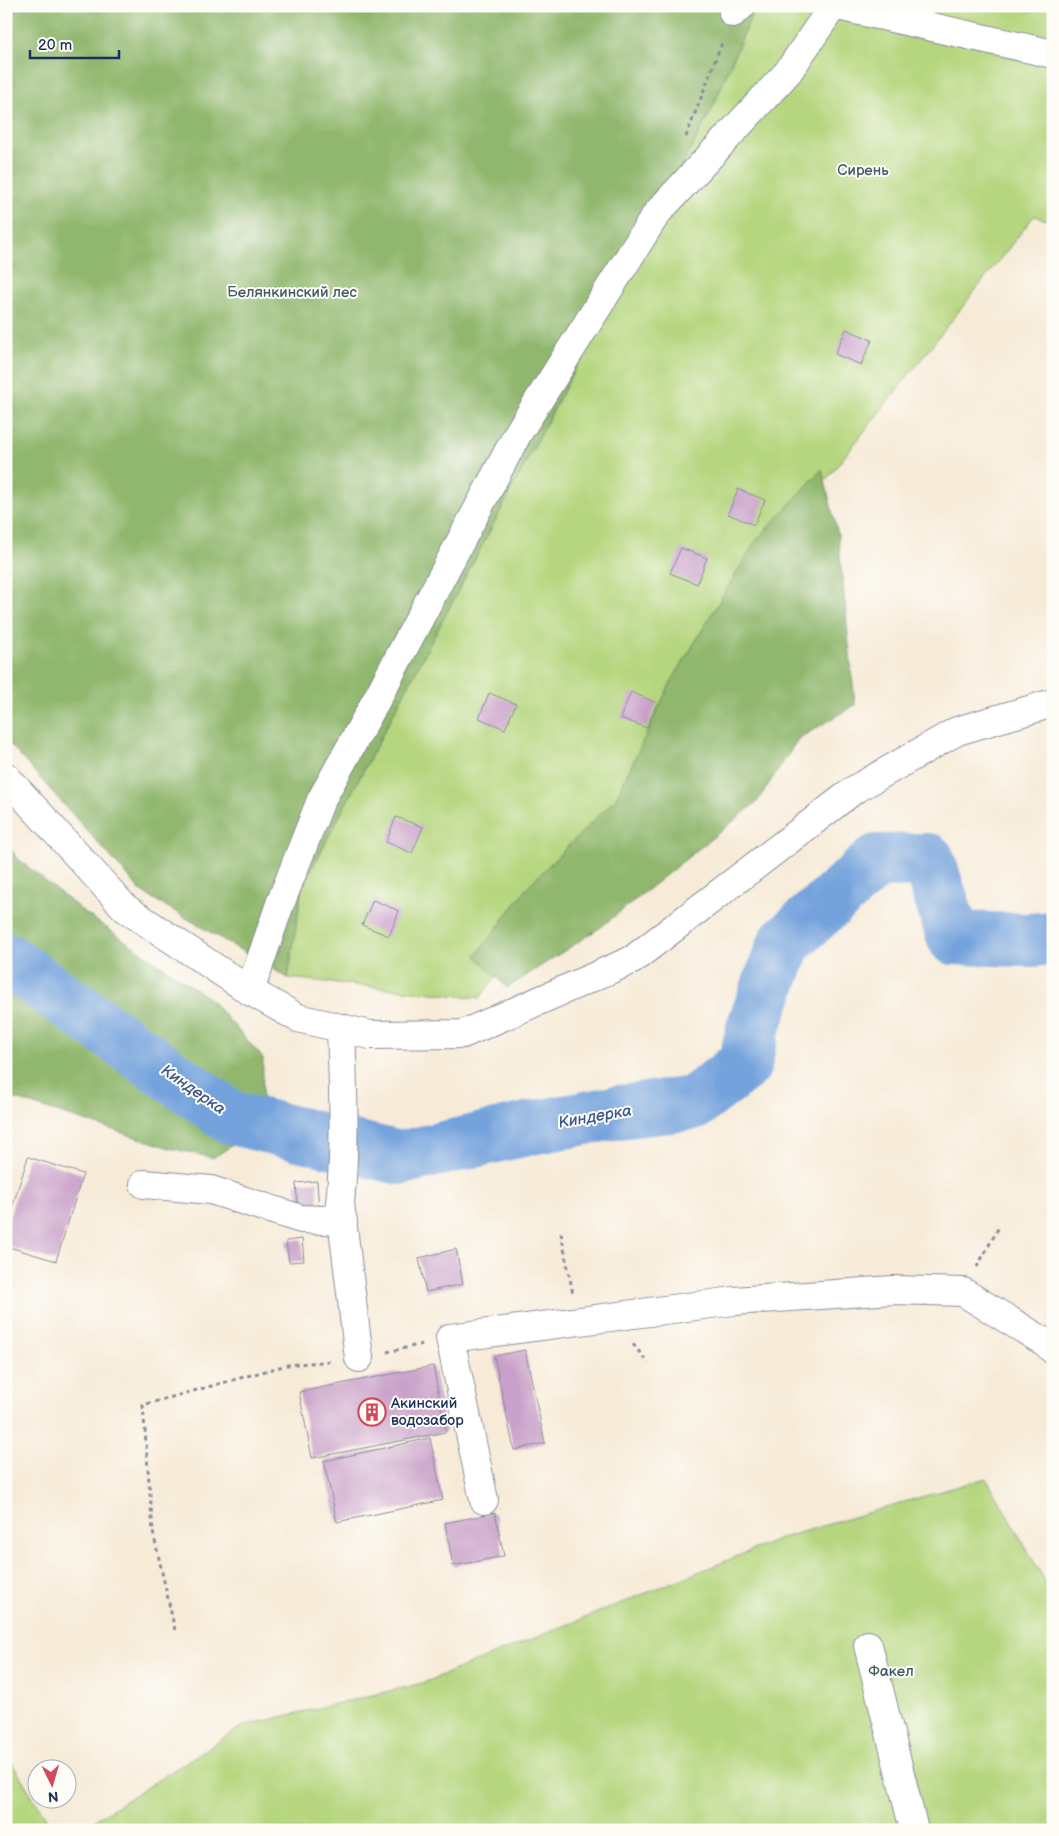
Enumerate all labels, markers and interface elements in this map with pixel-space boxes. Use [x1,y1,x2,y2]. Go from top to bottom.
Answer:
scale bar [30,28,119,60]
text: 20 m [38,36,72,55]
park label: Сирень [837,161,889,180]
park label: Белянкинский лес [227,283,357,302]
water label: Киндерка [157,1061,229,1119]
water label: Киндерка [557,1101,633,1133]
place label: Акинский водозабор [390,1394,464,1430]
building icon: Акинский водозабор [357,1397,387,1427]
park label: Факел [868,1662,914,1681]
north arrow [28,1758,78,1808]
text: N [47,1788,59,1805]

